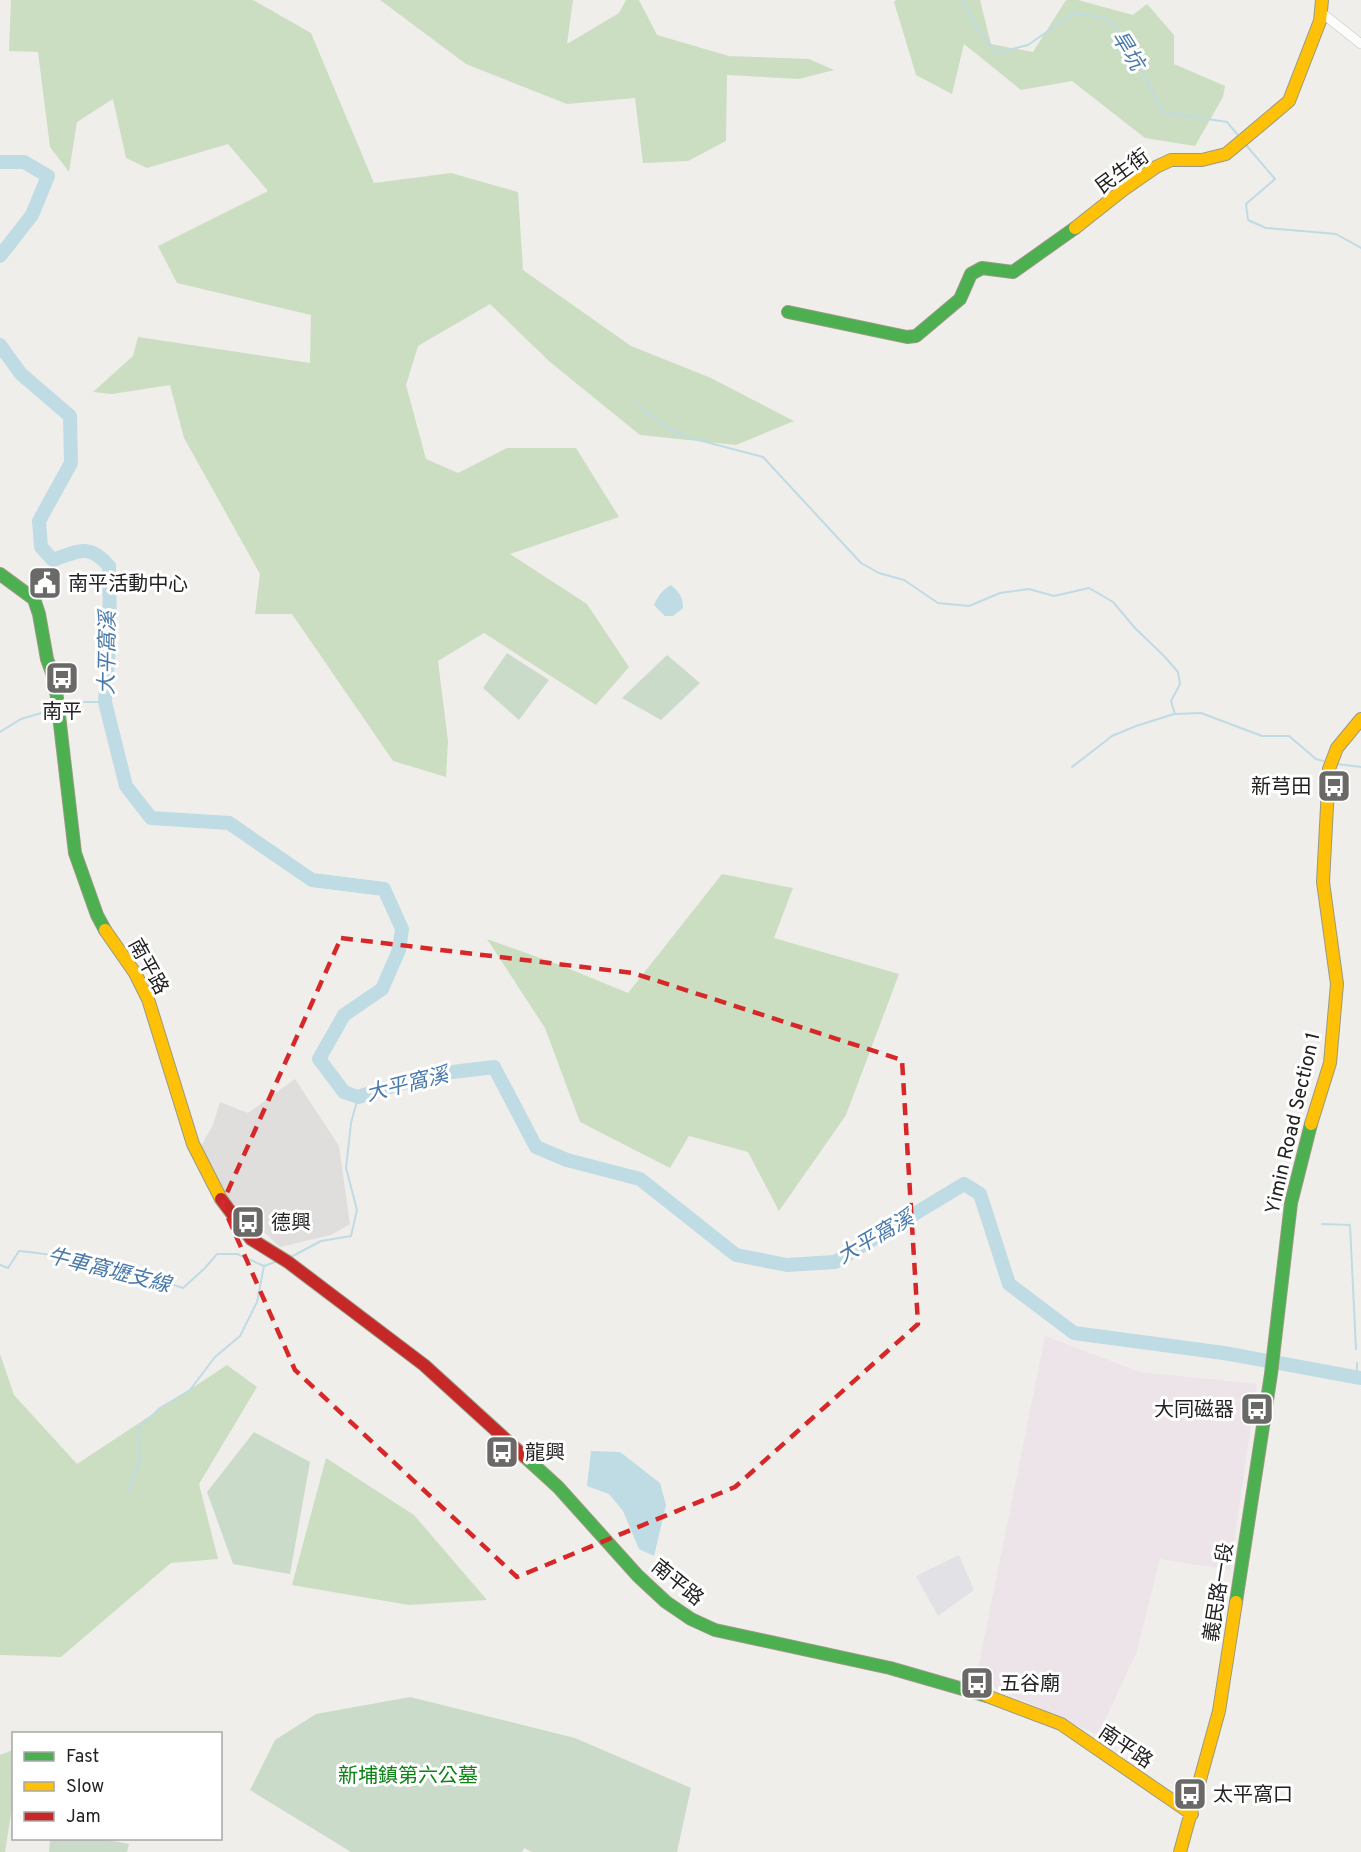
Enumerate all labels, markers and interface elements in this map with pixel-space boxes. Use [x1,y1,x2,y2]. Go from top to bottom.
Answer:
water label: 旱坑 [1104,26,1151,78]
street label: 民生街 [1091,144,1155,201]
public building icon: 南平活動中心 [27,565,63,601]
place label: 南平活動中心 [68,572,188,598]
water label: 大平窩溪 [94,608,123,695]
bus stop icon: 南平 [44,660,80,696]
place label: 南平 [42,700,82,726]
bus stop icon: 新芎田 [1316,768,1352,804]
place label: 新芎田 [1251,775,1311,801]
street label: 南平路 [121,934,173,1000]
street label: Yimin Road Section 1 [1260,1030,1328,1217]
water label: 大平窩溪 [363,1061,454,1109]
bus stop icon: 德興 [230,1204,266,1240]
water label: 大平窩溪 [833,1204,921,1271]
place label: 德興 [271,1211,311,1237]
water label: 牛車窩壢支線 [44,1243,175,1300]
bus stop icon: 大同磁器 [1239,1391,1275,1427]
place label: 大同磁器 [1154,1398,1234,1424]
bus stop icon: 龍興 [484,1434,520,1470]
place label: 龍興 [525,1441,565,1467]
street label: 義民路一段 [1199,1541,1241,1644]
street label: 南平路 [645,1555,708,1613]
bus stop icon: 五谷廟 [959,1665,995,1701]
place label: 五谷廟 [1000,1672,1060,1698]
street label: 南平路 [1093,1720,1157,1775]
legend [12,1732,222,1840]
text: Fast [66,1746,99,1769]
park label: 新埔鎮第六公墓 [338,1764,478,1790]
text: Slow [66,1776,104,1799]
bus stop icon: 太平窩口 [1172,1776,1208,1812]
place label: 太平窩口 [1213,1783,1293,1809]
text: Jam [66,1806,101,1829]

